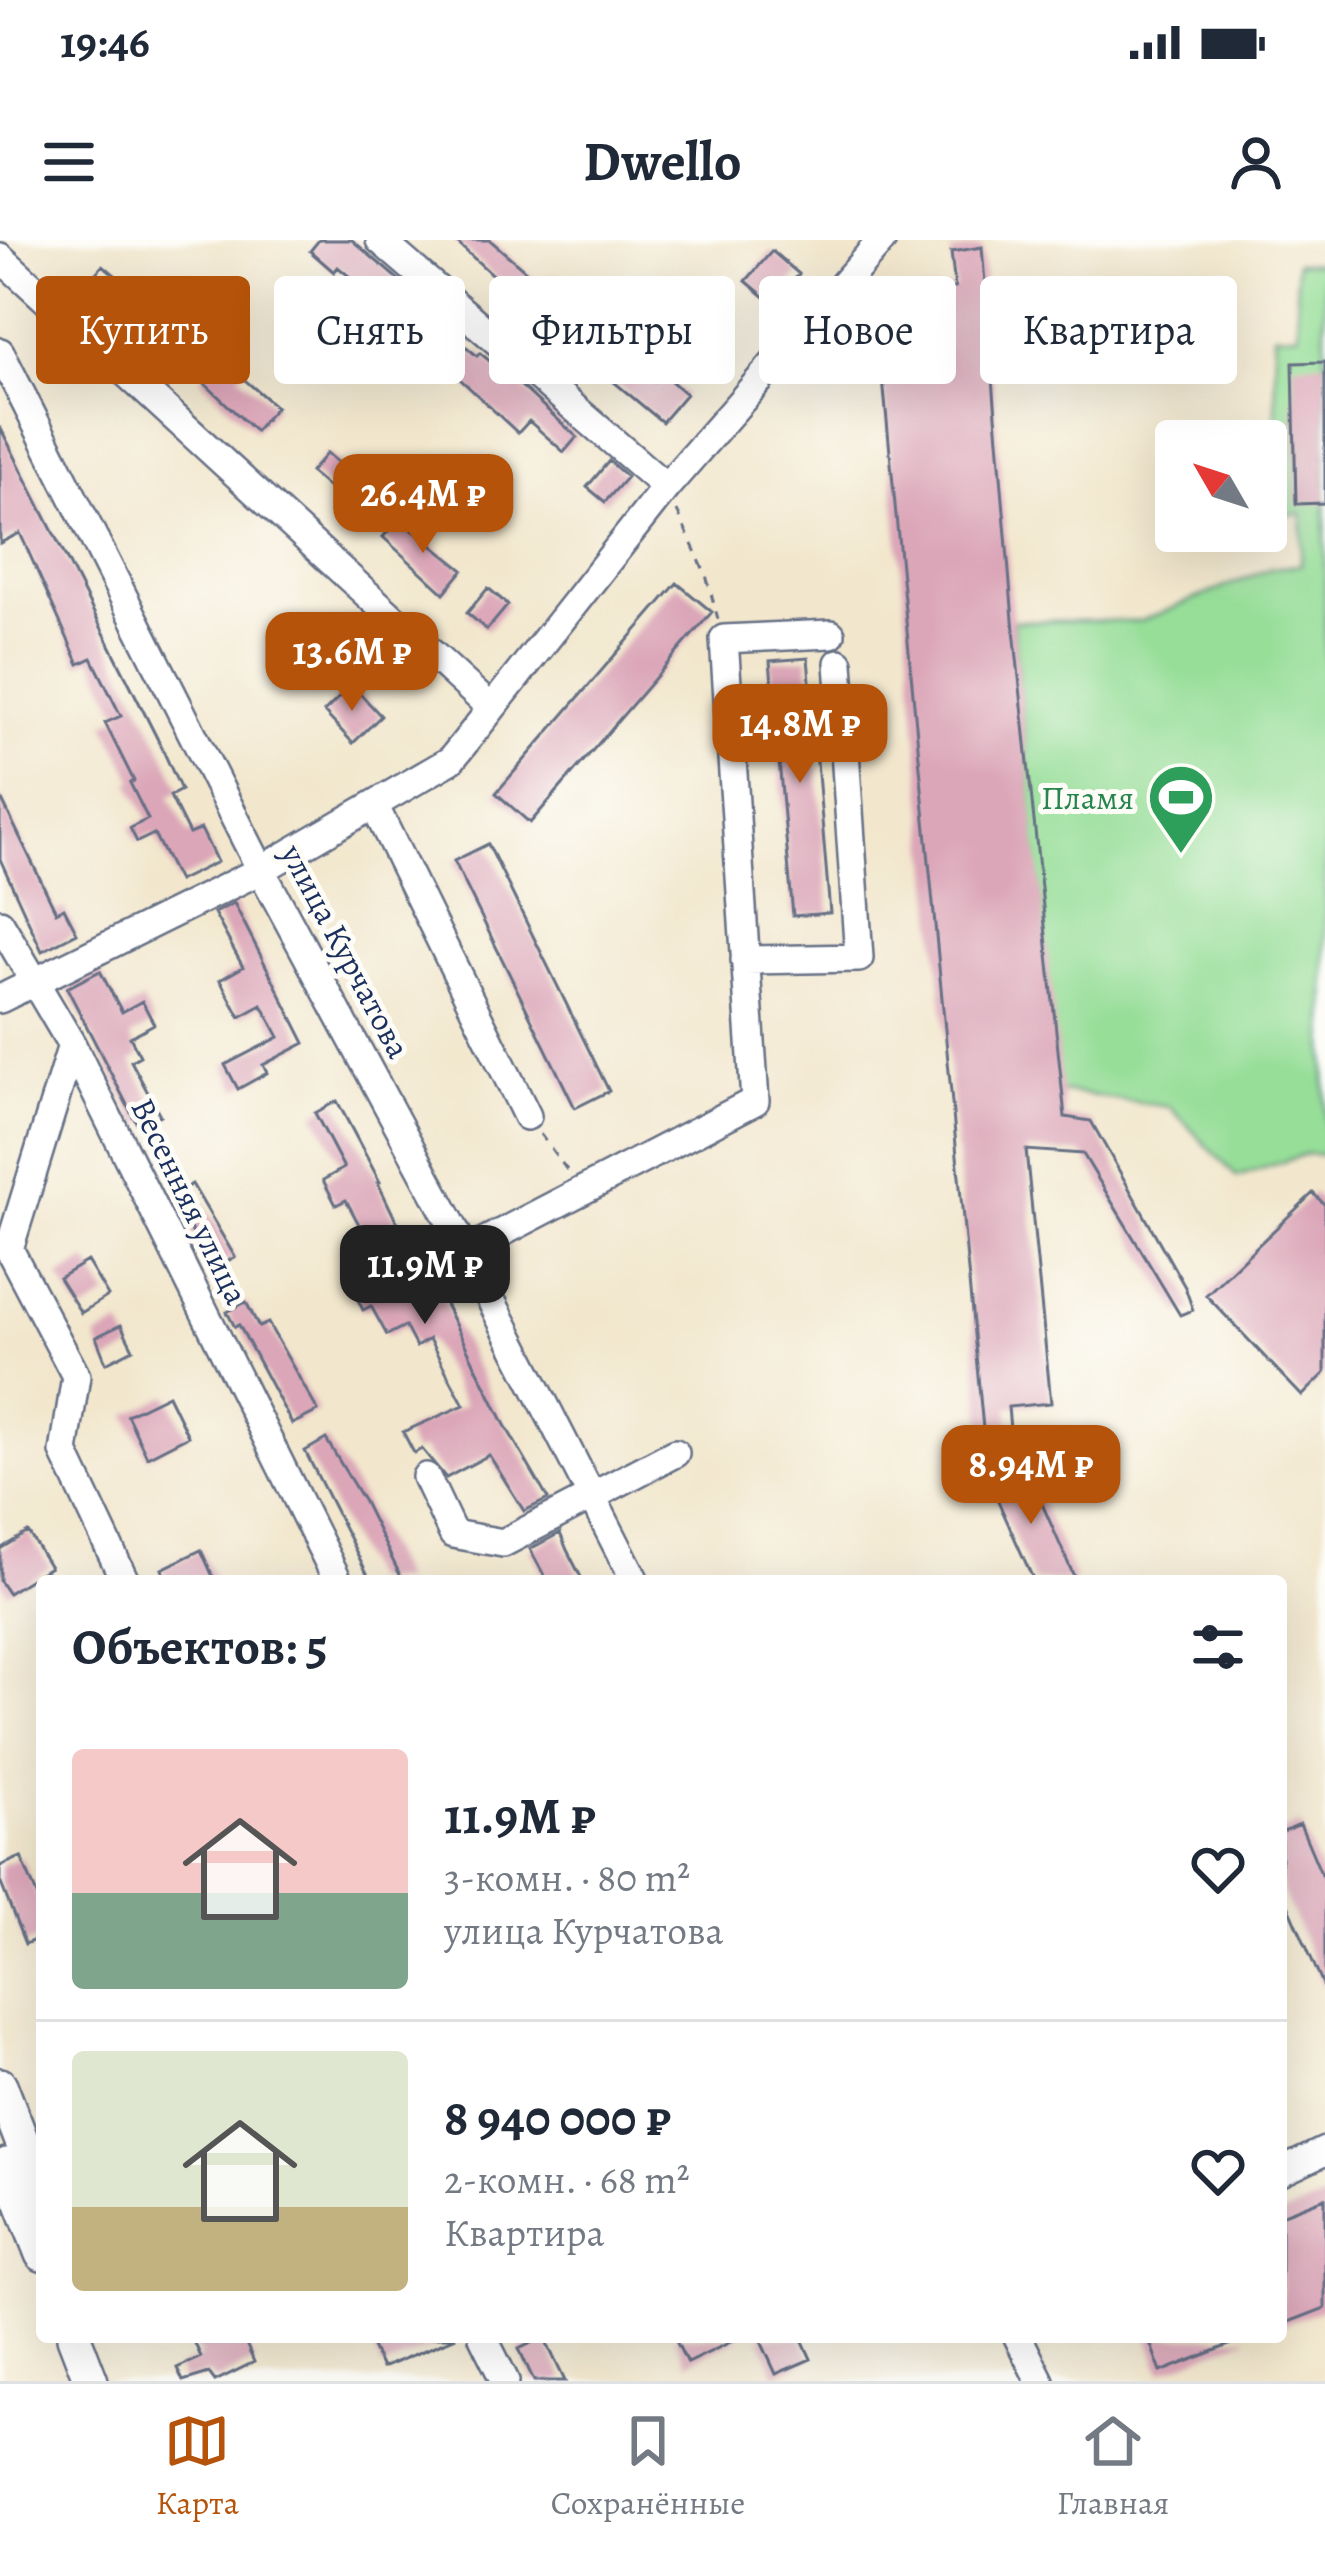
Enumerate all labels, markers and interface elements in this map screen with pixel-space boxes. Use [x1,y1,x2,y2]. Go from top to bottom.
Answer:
text: 19:46 [60,11,150,73]
text: Dwello [583,125,742,199]
icon: menu [36,129,102,195]
icon: person [1223,129,1289,195]
chip: Купить [36,276,250,384]
chip: Снять [274,276,465,384]
chip: Фильтры [489,276,735,384]
chip: Новое [759,276,956,384]
chip: Квартира [980,276,1237,384]
north arrow [1155,420,1287,552]
map controls [1155,420,1287,552]
pin: 26.4M ₽ [312,454,534,556]
text: 26.4M ₽ [360,466,486,519]
pin: 13.6M ₽ [241,612,463,714]
text: 13.6M ₽ [292,624,412,677]
pin: 14.8M ₽ [689,684,911,786]
text: 14.8M ₽ [739,696,861,749]
sports icon: Пламя [1146,762,1216,856]
place label: Пламя [1041,775,1134,820]
street label: улица Курчатова [270,835,422,1067]
street label: Весенняя улица [121,1090,260,1312]
pin: 11.9M ₽ [314,1225,536,1327]
text: 11.9M ₽ [367,1237,483,1290]
pin: 8.94M ₽ [920,1425,1142,1527]
text: 8.94M ₽ [968,1437,1094,1490]
text: Объектов: 5 [72,1612,328,1682]
icon: filters [1185,1614,1251,1680]
text: 11.9M ₽ [444,1781,596,1851]
icon: home [168,1797,312,1941]
icon: heart [1185,1836,1251,1902]
text: 3-комн. · 80 m² [444,1851,690,1904]
text: улица Курчатова [444,1904,723,1957]
text: 8 940 000 ₽ [444,2083,671,2153]
icon: home [168,2099,312,2243]
icon: heart [1185,2138,1251,2204]
text: 2-комн. · 68 m² [444,2153,690,2206]
text: Квартира [444,2206,605,2259]
tab: Карта [156,2408,239,2525]
tab: Сохранённые [551,2408,745,2525]
tab: Главная [1057,2408,1169,2525]

